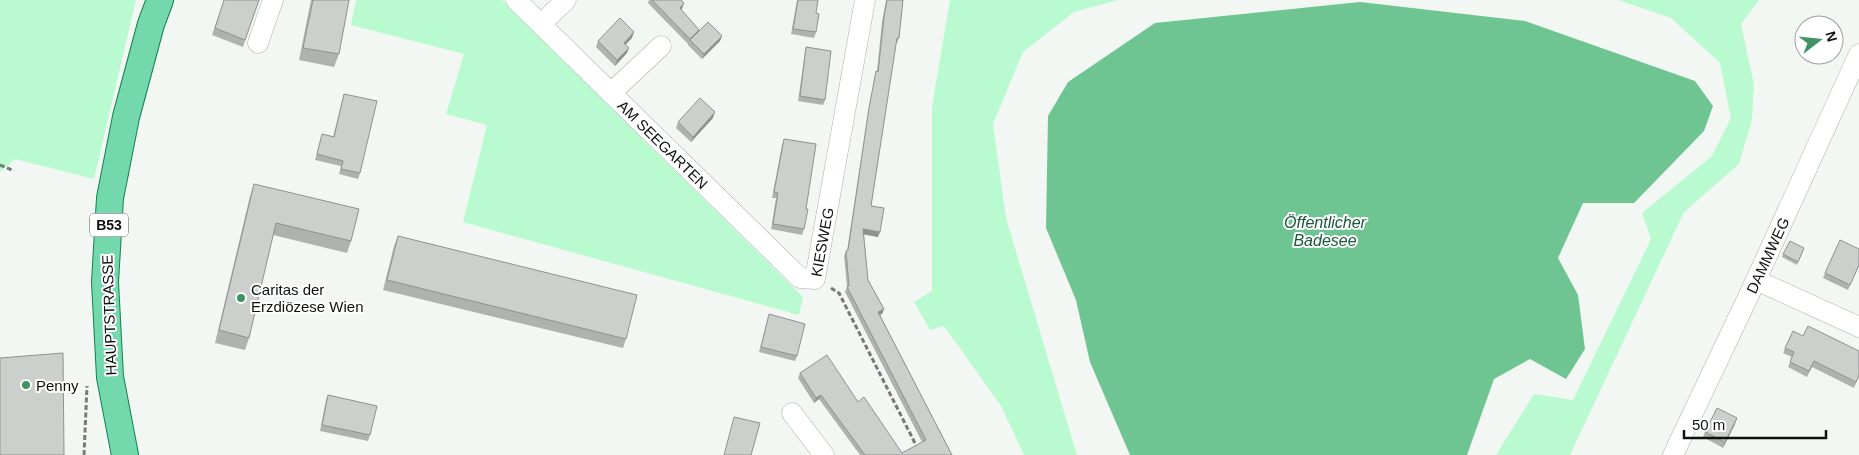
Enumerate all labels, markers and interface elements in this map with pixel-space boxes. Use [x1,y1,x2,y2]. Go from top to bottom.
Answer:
north arrow [1794,15,1844,65]
text: N [1822,29,1841,43]
street label: AM SEEGARTEN [615,96,712,192]
street label: KIESWEG [807,206,836,278]
road number: B53 [90,214,128,236]
water label: Öffentlicher Badesee [1284,214,1367,249]
street label: DAMMWEG [1743,214,1792,296]
street label: HAUPTSTRASSE [98,254,120,376]
place label: Caritas der Erzdiözese Wien [251,281,364,315]
marker: Caritas der Erzdiözese Wien [235,292,247,304]
place label: Penny [36,377,79,394]
marker: Penny [20,379,32,391]
scale bar [1684,408,1826,440]
text: 50 m [1692,416,1725,433]

